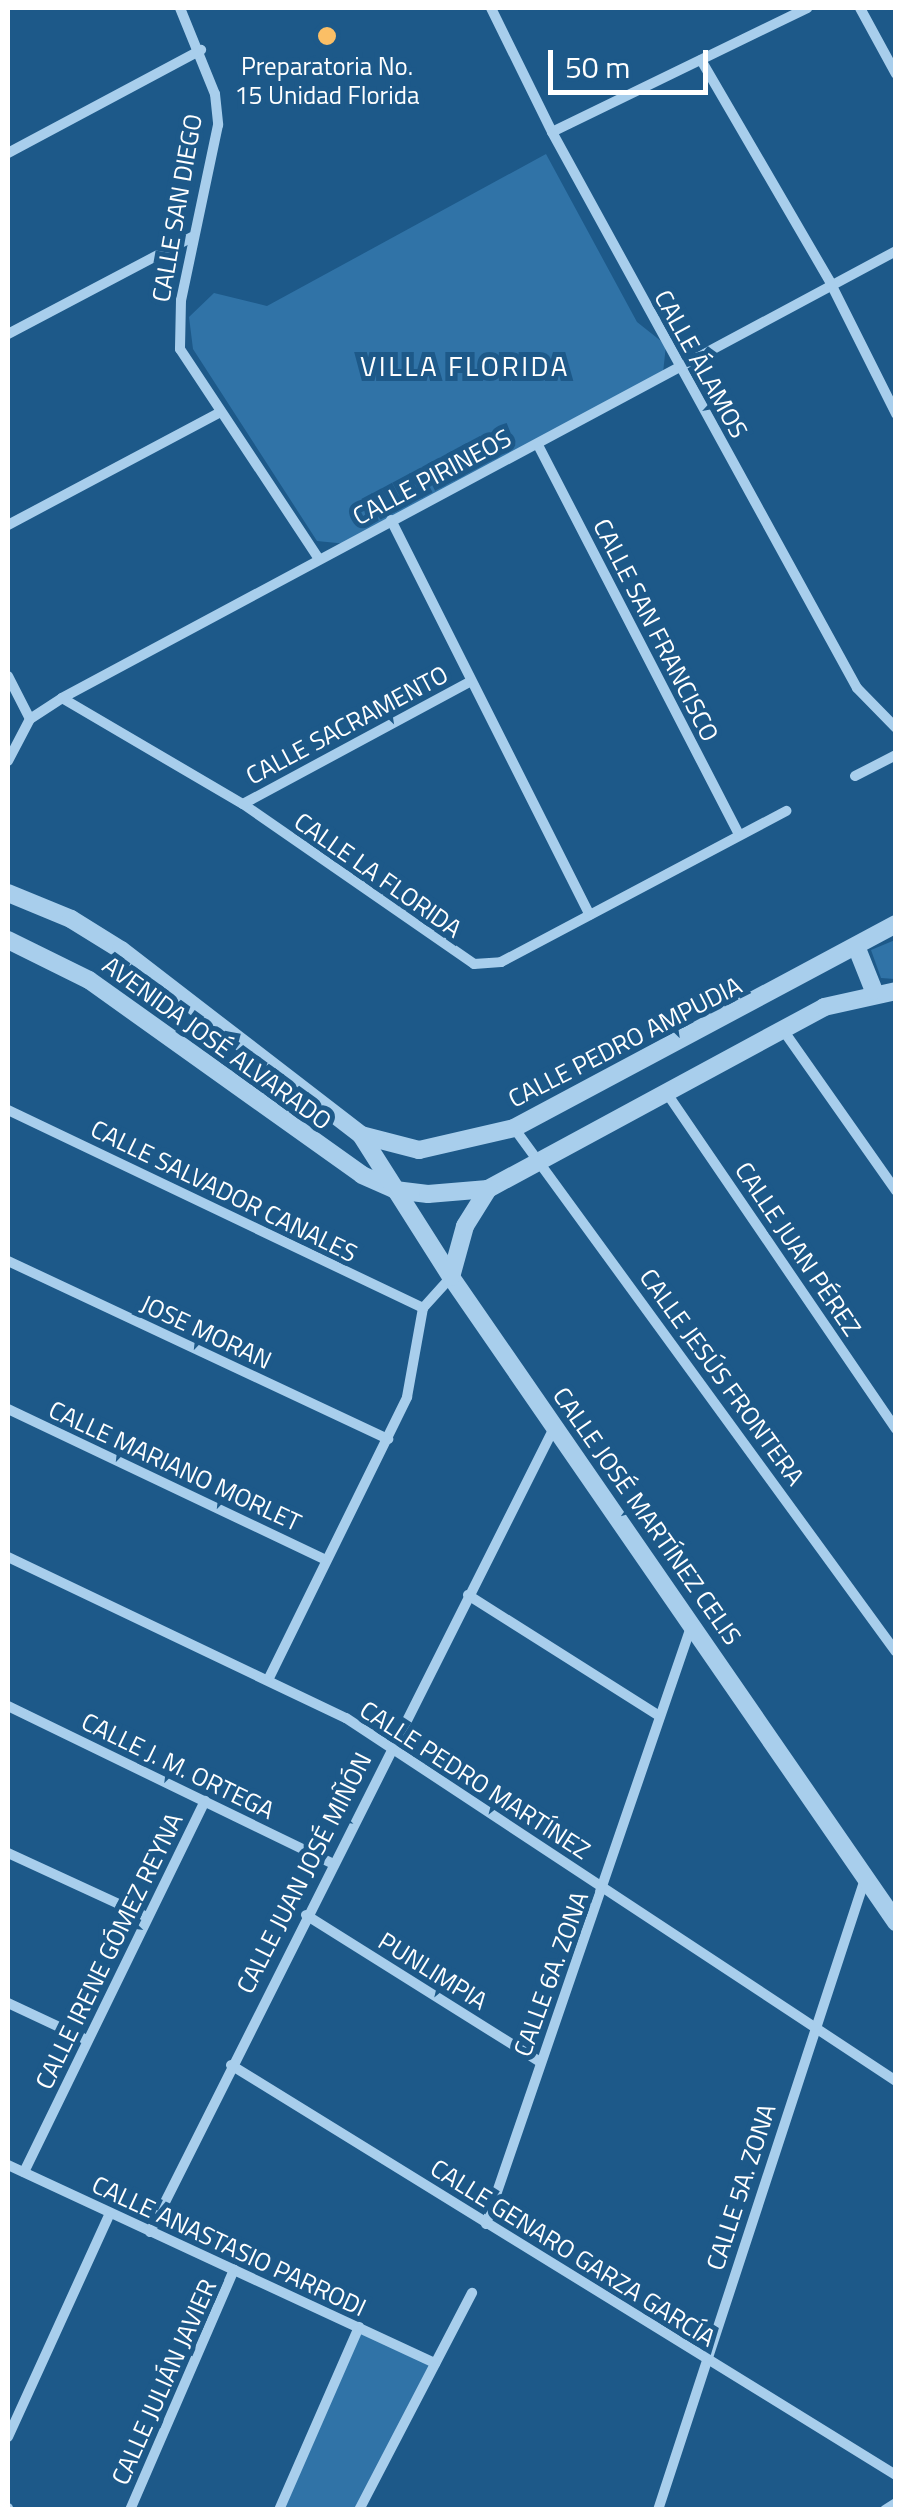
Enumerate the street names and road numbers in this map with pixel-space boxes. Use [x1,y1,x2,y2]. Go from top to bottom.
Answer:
street label: CALLE SAN DIEGO [146,112,208,304]
street label: CALLE ÁLAMOS [648,285,754,443]
street label: CALLE PIRINEOS [348,423,516,531]
street label: CALLE SAN FRANCISCO [587,514,725,746]
street label: CALLE SACRAMENTO [241,659,453,791]
street label: CALLE LA FLORIDA [289,806,467,944]
street label: AVENIDA JOSÉ ALVARADO [97,950,337,1136]
street label: CALLE PEDRO AMPUDIA [503,970,747,1114]
street label: CALLE SALVADOR CANALES [86,1113,362,1269]
street label: CALLE JUAN PÉREZ [729,1156,867,1342]
street label: CALLE JESÚS FRONTERA [633,1263,811,1491]
street label: JOSE MORAN [136,1289,276,1375]
street label: CALLE JOSÉ MARTÍNEZ CELIS [547,1381,747,1651]
street label: CALLE MARIANO MORLET [44,1394,306,1538]
street label: CALLE PEDRO MARTÍNEZ [354,1694,596,1866]
street label: CALLE J. M. ORTEGA [77,1706,279,1826]
street label: CALLE JUAN JOSÉ MIÑÓN [230,1748,378,1998]
street label: CALLE IRENE GÓMEZ REYNA [29,1808,189,2094]
street label: CALLE 6A. ZONA [507,1888,595,2060]
street label: PUNLIMPIA [373,1926,493,2016]
street label: CALLE 5A. ZONA [700,2100,782,2274]
street label: CALLE GENARO GARZA GARCÍA [425,2153,721,2353]
street label: CALLE ANASTASIO PARRODI [87,2169,371,2323]
street label: CALLE JULIÁN JAVIER [105,2275,223,2489]

